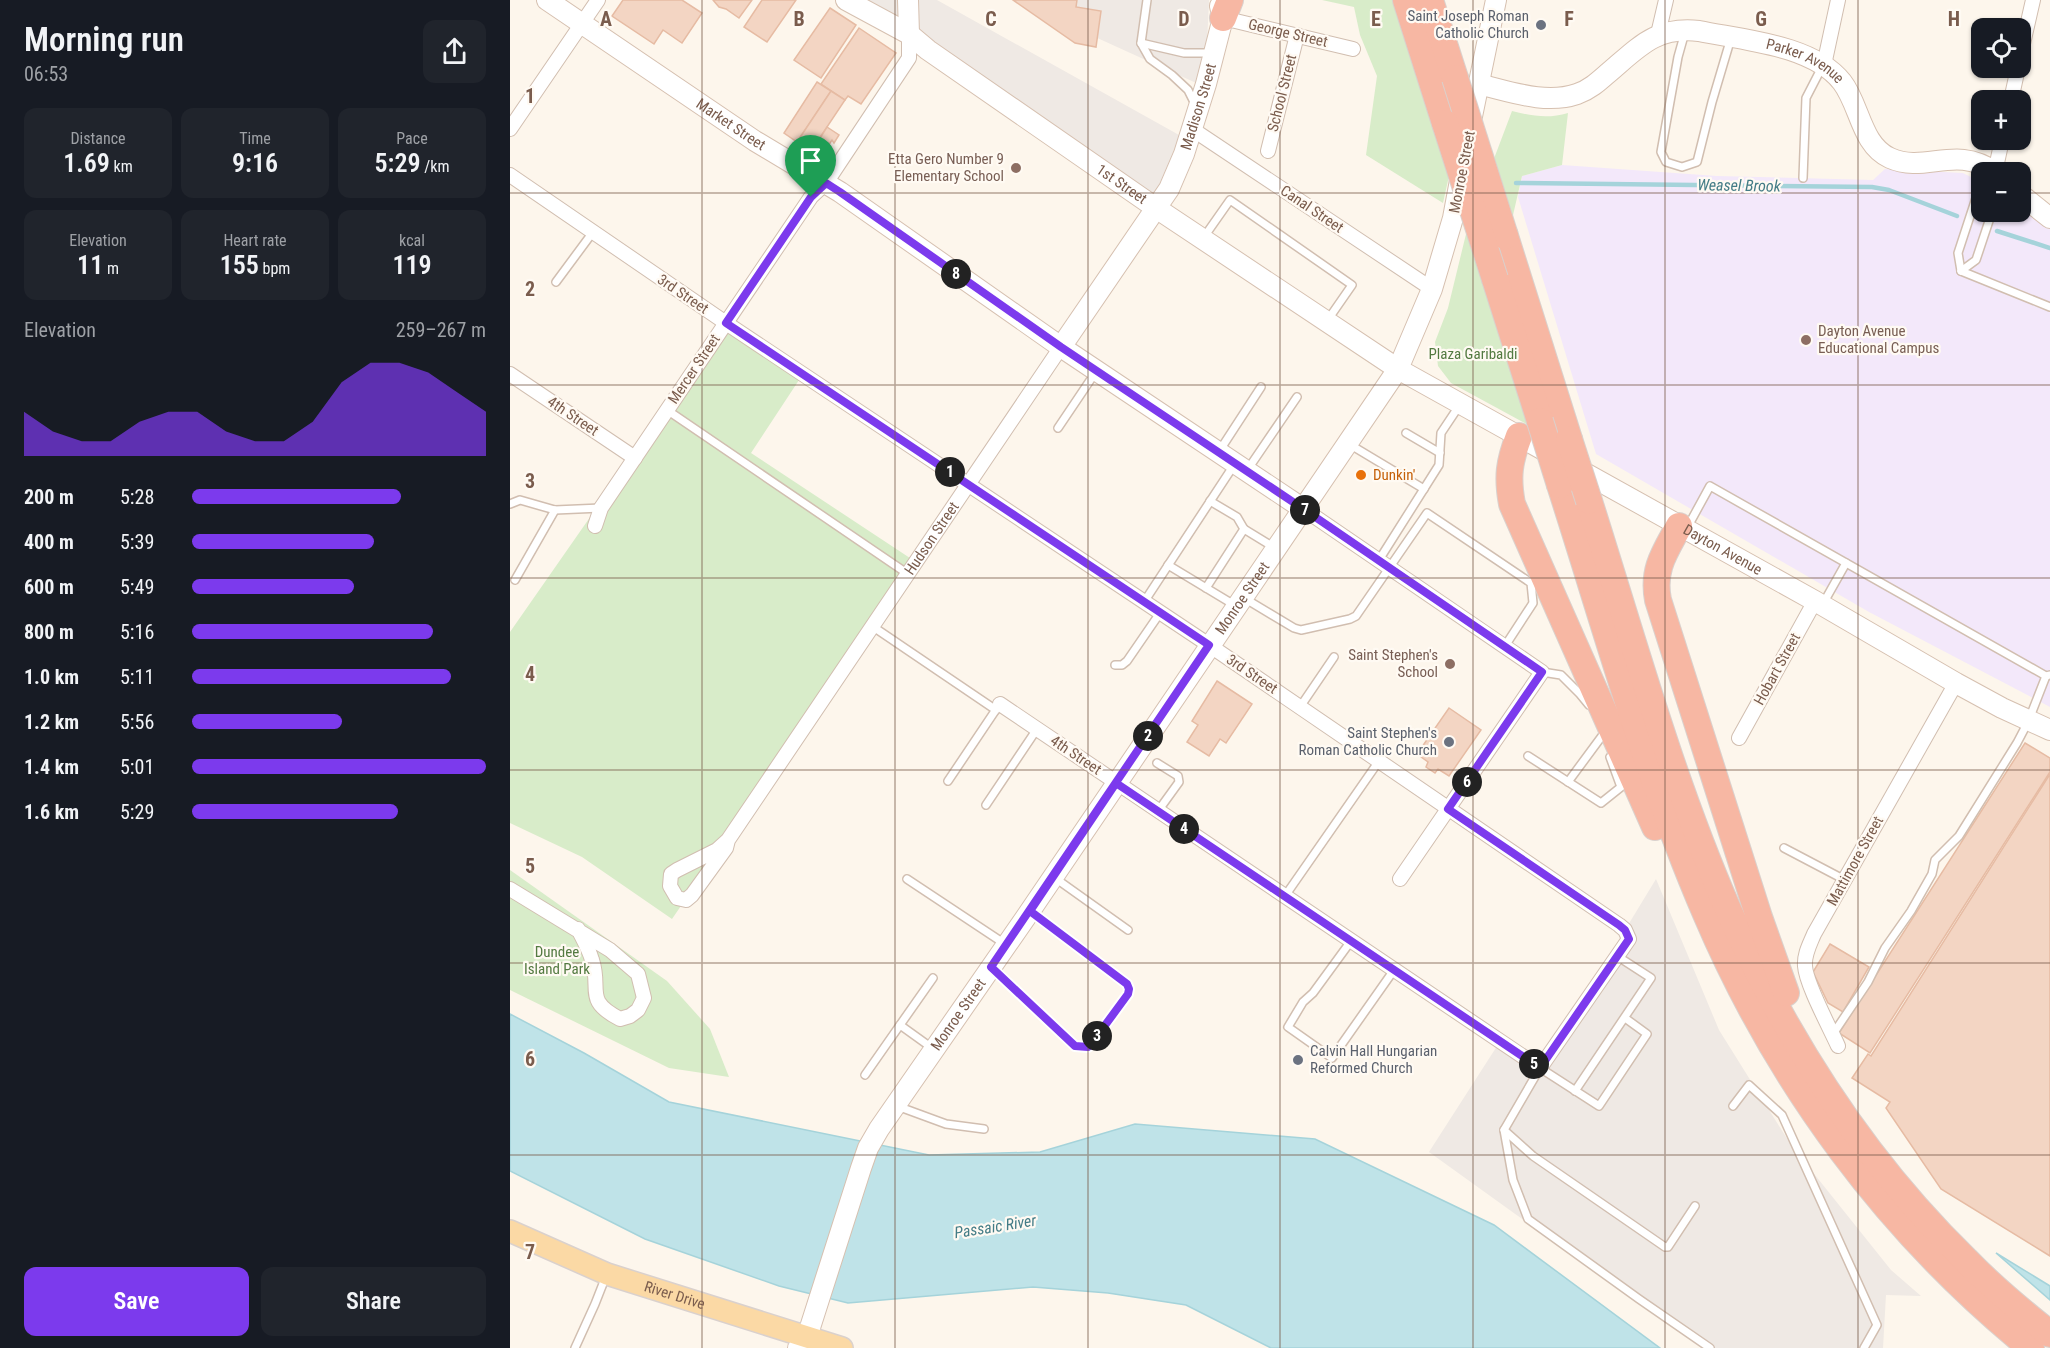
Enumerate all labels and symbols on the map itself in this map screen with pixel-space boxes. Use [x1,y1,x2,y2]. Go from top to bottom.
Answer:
text: A [600,7,612,31]
text: B [793,7,805,31]
text: C [985,7,997,31]
text: D [1178,7,1190,31]
text: E [1371,7,1381,31]
place label: Saint Joseph Roman Catholic Church [1407,7,1529,42]
text: F [1564,7,1574,31]
text: G [1755,7,1767,31]
text: H [1948,7,1960,31]
street label: George Street [1247,15,1329,51]
marker: Saint Joseph Roman Catholic Church [1534,18,1548,32]
street label: Parker Avenue [1764,35,1848,87]
street label: School Street [1264,52,1300,134]
street label: Madison Street [1177,61,1220,152]
text: 1 [525,84,535,108]
street label: Market Street [693,95,769,154]
street label: Monroe Street [1445,129,1479,215]
pin [785,135,836,197]
place label: Etta Gero Number 9 Elementary School [888,150,1004,185]
street label: 1st Street [1093,160,1150,208]
marker: Etta Gero Number 9 Elementary School [1009,161,1023,175]
water label: Weasel Brook [1697,175,1782,196]
street label: Canal Street [1277,181,1347,237]
pin: 8 [941,259,971,289]
street label: 3rd Street [654,270,712,318]
text: 2 [525,277,535,301]
place label: Dayton Avenue Educational Campus [1818,322,1939,357]
street label: Mercer Street [664,331,724,407]
marker: Dayton Avenue Educational Campus [1799,333,1813,347]
park label: Plaza Garibaldi [1428,345,1518,363]
street label: 4th Street [544,392,602,440]
pin: 1 [935,457,965,487]
place label: Dunkin' [1373,466,1415,484]
marker: Dunkin' [1354,468,1368,482]
text: 3 [525,469,535,493]
pin: 7 [1290,495,1320,525]
street label: Hudson Street [901,498,963,578]
street label: Dayton Avenue [1680,520,1765,579]
street label: Monroe Street [1211,559,1273,638]
street label: Hobart Street [1750,630,1804,708]
place label: Saint Stephen's School [1348,646,1438,681]
street label: 3rd Street [1223,650,1281,698]
marker: Saint Stephen's School [1443,657,1457,671]
text: 4 [525,662,535,686]
pin: 2 [1133,721,1163,751]
place label: Saint Stephen's Roman Catholic Church [1299,724,1437,759]
street label: 4th Street [1047,731,1105,779]
marker: Saint Stephen's Roman Catholic Church [1442,735,1456,749]
pin: 6 [1452,767,1482,797]
street label: Mattimore Street [1823,813,1887,909]
pin: 4 [1169,814,1199,844]
text: 5 [525,854,535,878]
park label: Dundee Island Park [524,943,590,978]
street label: Monroe Street [927,975,990,1054]
pin: 3 [1082,1021,1112,1051]
place label: Calvin Hall Hungarian Reformed Church [1310,1042,1437,1077]
text: 6 [525,1047,535,1071]
pin: 5 [1519,1049,1549,1079]
marker: Calvin Hall Hungarian Reformed Church [1291,1053,1305,1067]
water label: Passaic River [953,1210,1038,1242]
text: 7 [525,1240,535,1264]
street label: River Drive [642,1277,707,1313]

